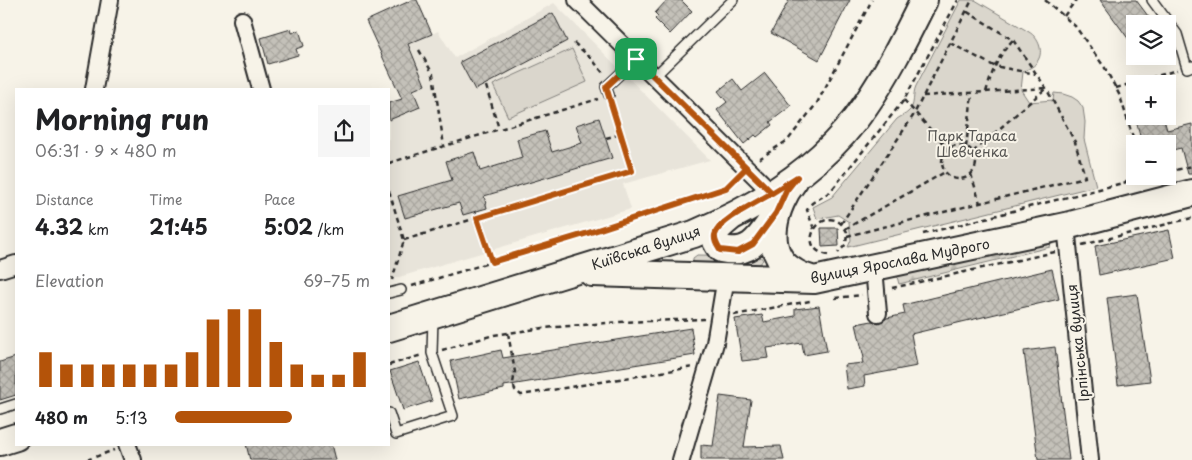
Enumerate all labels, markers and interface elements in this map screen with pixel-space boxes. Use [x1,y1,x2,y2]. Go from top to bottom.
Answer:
map controls [1126,15,1176,185]
button: layers [1126,15,1176,65]
pin [615,38,657,80]
icon: arrive [622,45,650,73]
button: + [1126,75,1176,125]
text: Morning run [35,97,209,140]
button: share [318,105,370,157]
park label: Парк Тараса Шевченка [927,125,1017,162]
button: − [1126,135,1176,185]
text: 06:31 · 9 × 480 m [35,138,177,162]
text: Distance [35,189,94,210]
text: Time [149,189,182,210]
text: Pace [264,189,295,210]
text: 4.32 [35,210,83,242]
text: 21:45 [149,210,208,242]
text: 5:02 [264,210,313,242]
text: km [83,219,109,240]
text: /km [313,219,344,240]
street label: Київська вулиця [589,220,703,275]
street label: вулиця Ярослава Мудрого [808,233,991,288]
text: Elevation [35,268,104,292]
text: 69–75 m [303,268,370,292]
street label: Ірпінська вулиця [1061,283,1094,403]
text: 480 m [35,405,88,429]
text: 5:13 [115,405,148,429]

